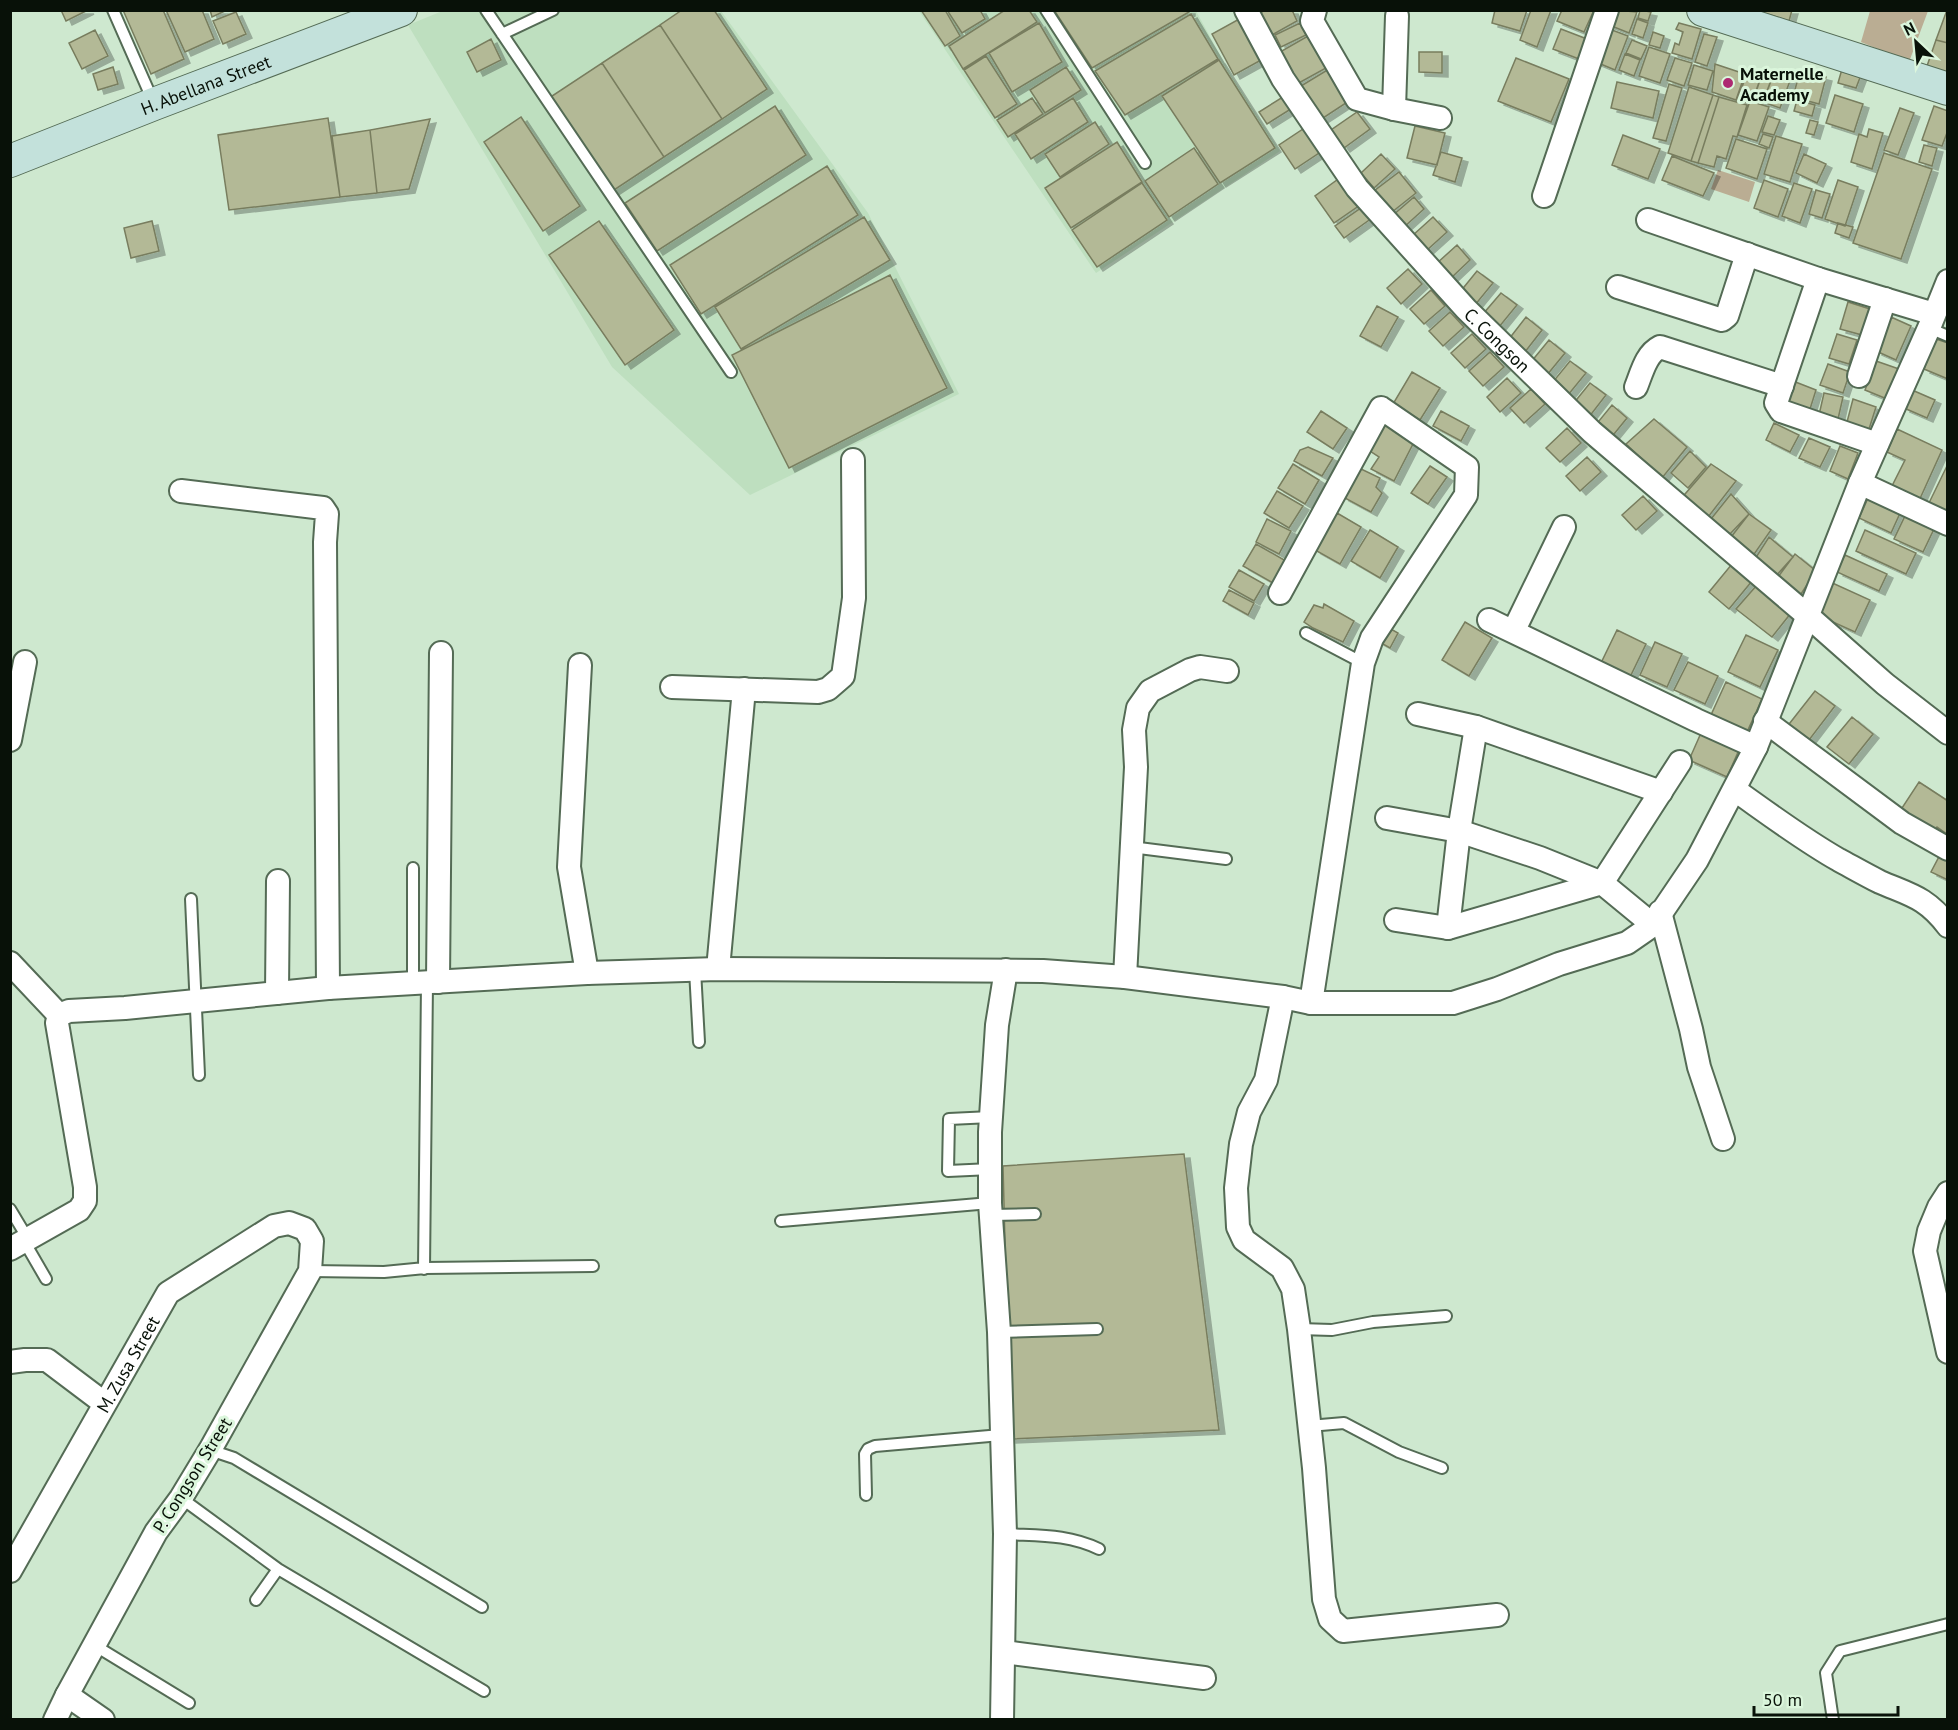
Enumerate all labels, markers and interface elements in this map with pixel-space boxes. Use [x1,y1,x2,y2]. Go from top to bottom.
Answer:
north arrow [1886,12,1946,72]
text: N [1900,17,1919,40]
street label: H. Abellana Street [137,49,274,120]
place label: Maternelle Academy [1740,62,1824,106]
marker: Maternelle Academy [1721,76,1735,90]
street label: C. Congson [1460,302,1535,377]
street label: M. Zusa Street [91,1312,164,1417]
street label: P. Congson Street [147,1413,237,1537]
scale bar [1754,1679,1898,1717]
text: 50 m [1763,1688,1802,1711]

